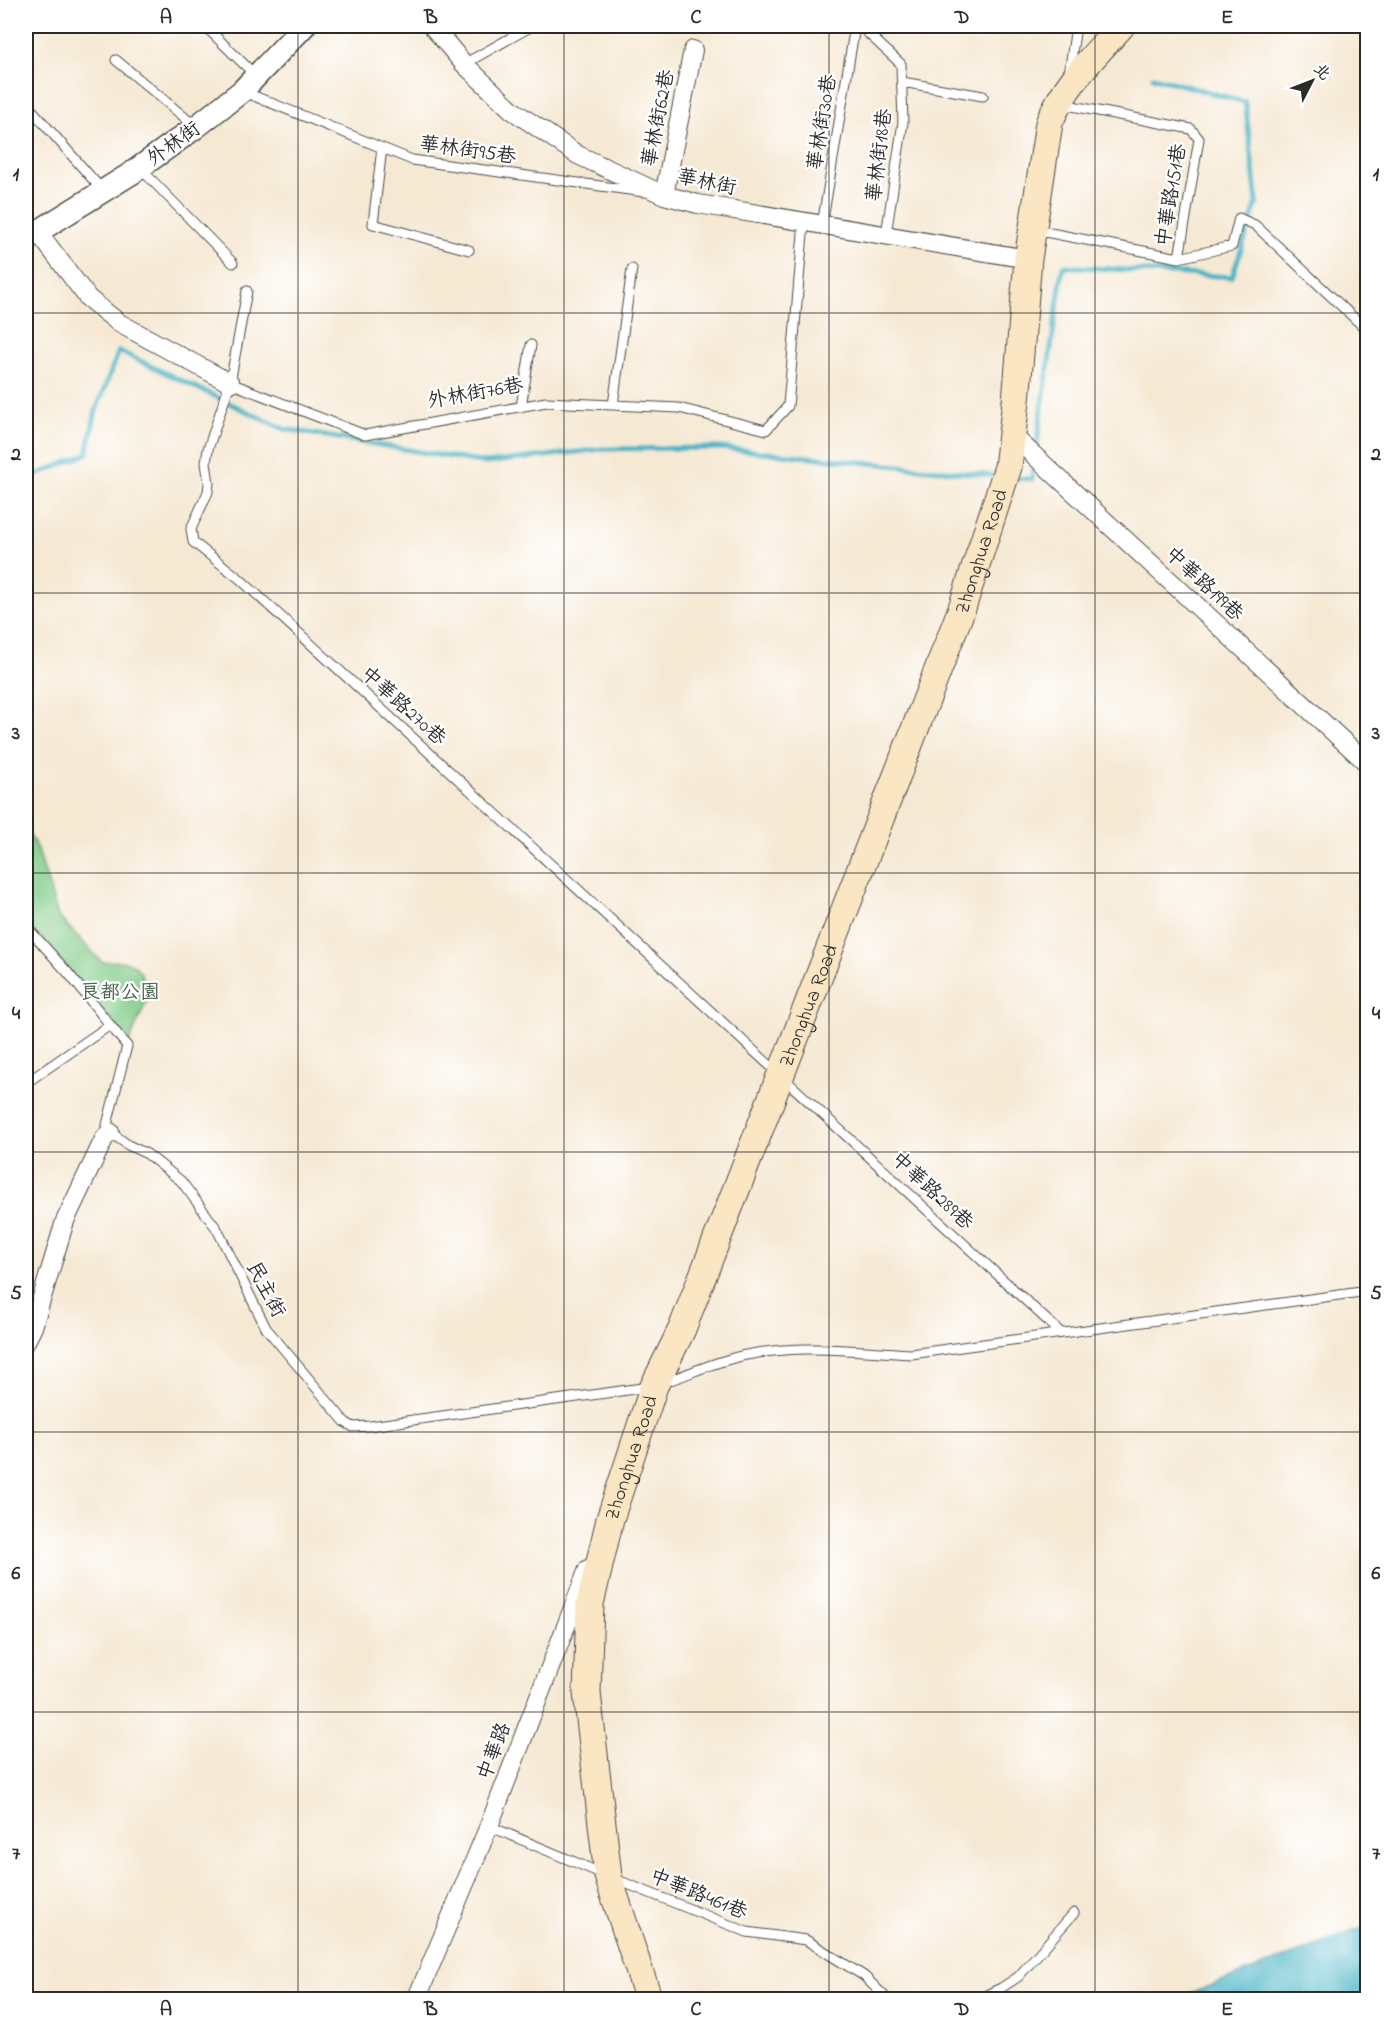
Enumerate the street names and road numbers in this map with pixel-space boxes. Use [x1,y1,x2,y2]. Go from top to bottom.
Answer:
street label: 華林街62巷 [636,66,683,170]
street label: 華林街30巷 [802,71,846,173]
street label: 華林街18巷 [860,106,901,204]
street label: 外林街 [142,116,207,174]
street label: 華林街95巷 [417,130,519,173]
street label: 中華路151巷 [1150,141,1195,249]
street label: 華林街 [674,163,739,204]
street label: 外林街76巷 [425,372,527,417]
street label: Zhonghua Road [949,486,1017,618]
street label: 中華路199巷 [1157,541,1250,630]
street label: 中華路270巷 [353,660,452,754]
street label: Zhonghua Road [773,941,847,1072]
street label: 中華路289巷 [884,1146,980,1238]
street label: 民主街 [238,1257,292,1323]
street label: Zhonghua Road [599,1392,667,1524]
street label: 中華路 [471,1718,520,1785]
street label: 中華路461巷 [645,1863,752,1929]

